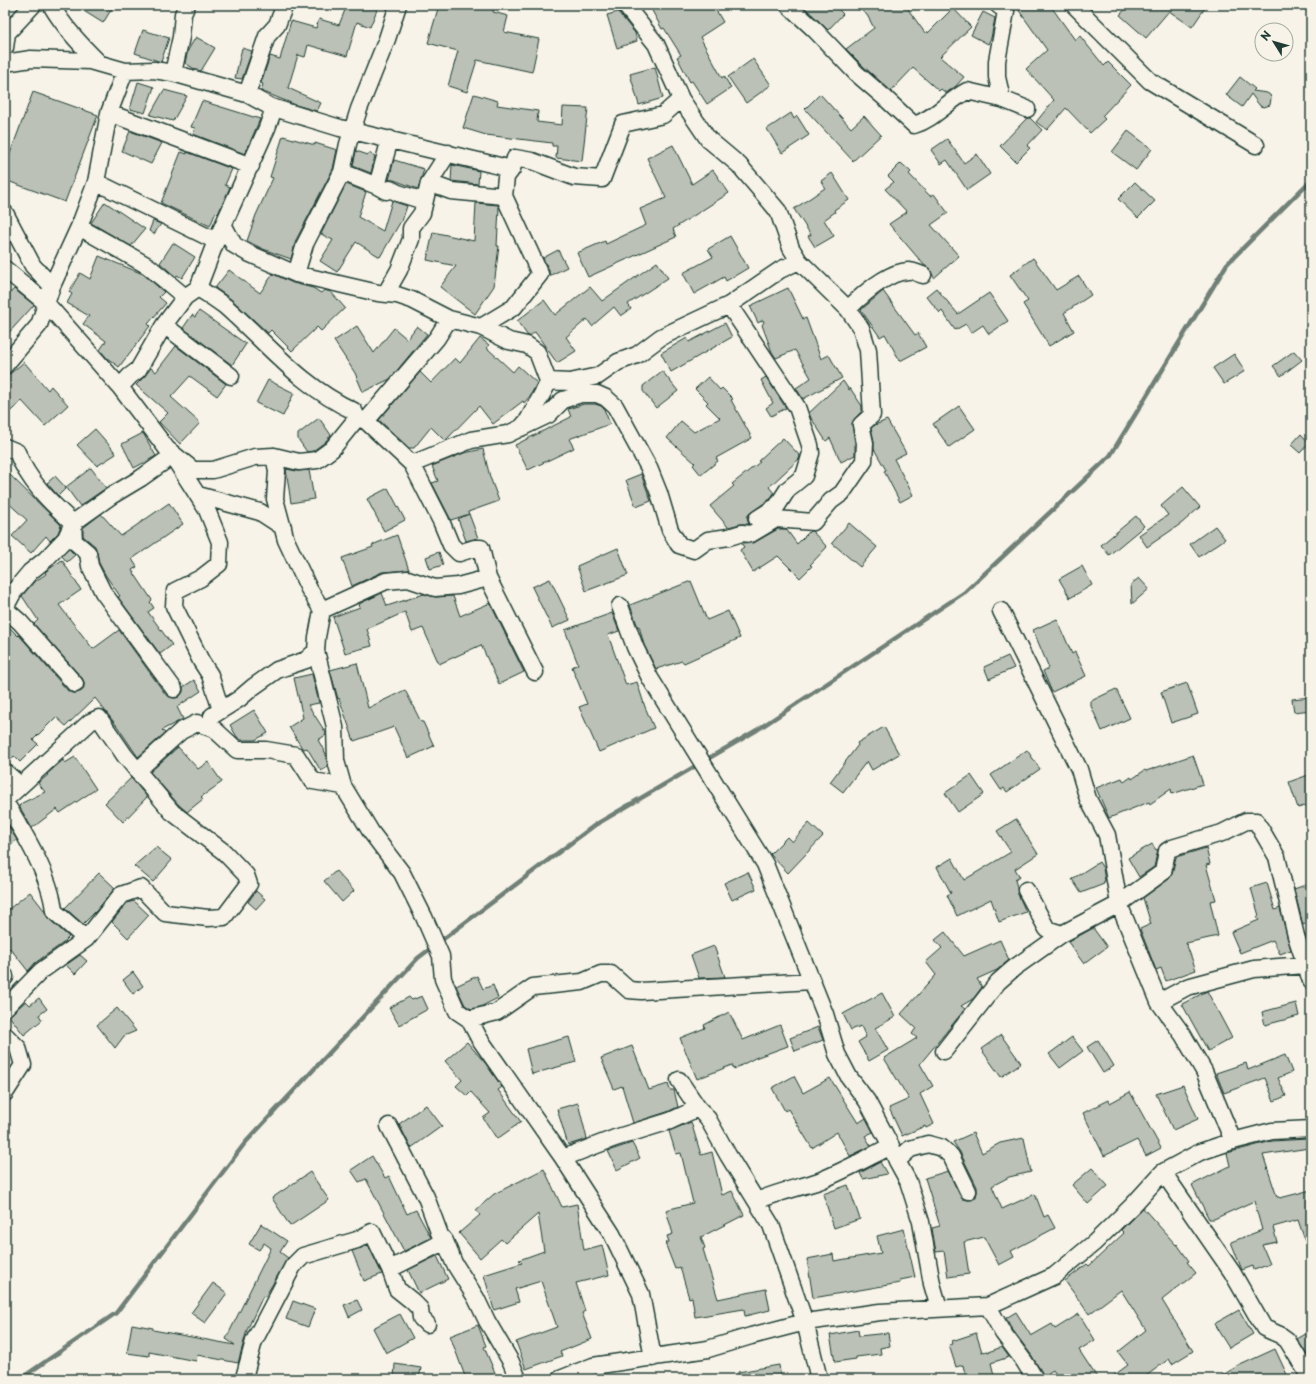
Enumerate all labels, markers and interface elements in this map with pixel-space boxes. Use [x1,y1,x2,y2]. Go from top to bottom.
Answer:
north arrow [1254,22,1294,62]
text: N [1256,27,1275,44]

